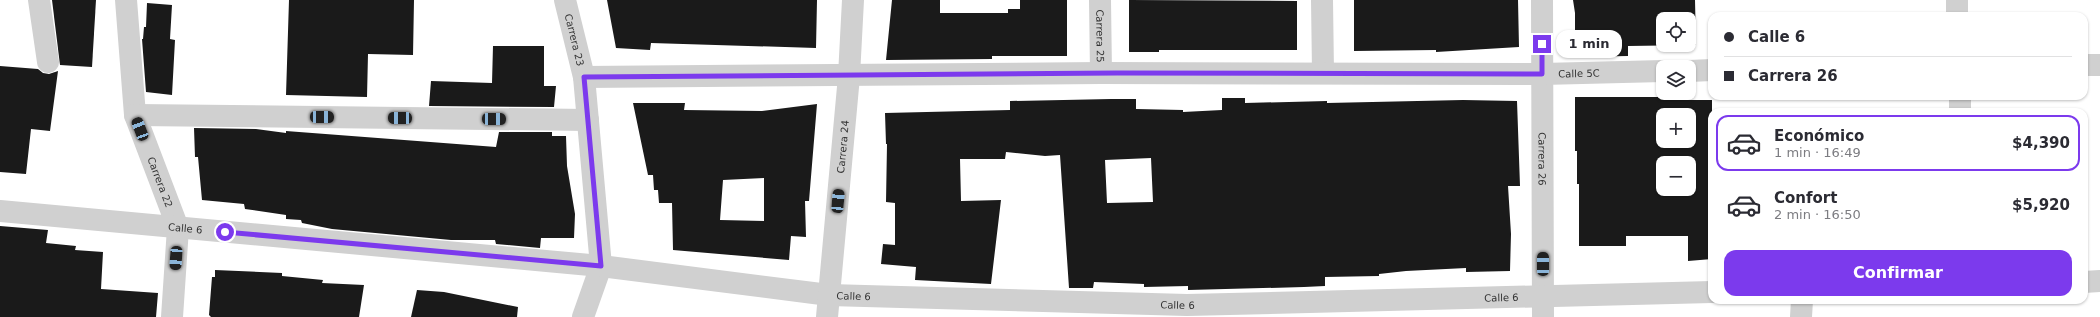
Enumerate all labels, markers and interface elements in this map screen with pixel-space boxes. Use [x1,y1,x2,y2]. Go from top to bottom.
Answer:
street label: Carrera 25 [1094,9,1106,63]
map controls [1656,12,1696,196]
button: locate [1656,12,1696,52]
street label: Carrera 23 [563,13,586,67]
text: Calle 6 [1748,28,1805,46]
callout: 1 min [1556,30,1622,58]
route end [1533,35,1551,53]
text: 1 min [1569,36,1609,51]
button: layers [1656,60,1696,100]
text: Carrera 26 [1748,67,1838,85]
street label: Calle 5C [1558,68,1600,80]
button: + [1656,108,1696,148]
car [310,111,334,123]
car [388,112,412,124]
car [482,113,506,125]
car [130,116,150,142]
street label: Carrera 24 [835,120,851,174]
icon: car [1726,125,1762,161]
text: Económico [1774,127,1864,145]
street label: Carrera 26 [1536,132,1548,186]
text: $4,390 [2012,134,2070,152]
text: 1 min · 16:49 [1774,145,1861,160]
street label: Carrera 22 [145,155,175,209]
button: − [1656,156,1696,196]
icon: car [1726,187,1762,223]
car [831,189,845,213]
text: Confort [1774,189,1837,207]
text: $5,920 [2012,196,2070,214]
text: 2 min · 16:50 [1774,207,1861,222]
street label: Calle 6 [168,221,203,235]
route start [216,223,234,241]
car [169,246,183,270]
button: Confirmar [1724,250,2072,296]
car [1537,252,1549,276]
street label: Calle 6 [836,290,871,302]
street label: Calle 6 [1484,292,1519,304]
street label: Calle 6 [1160,299,1195,311]

